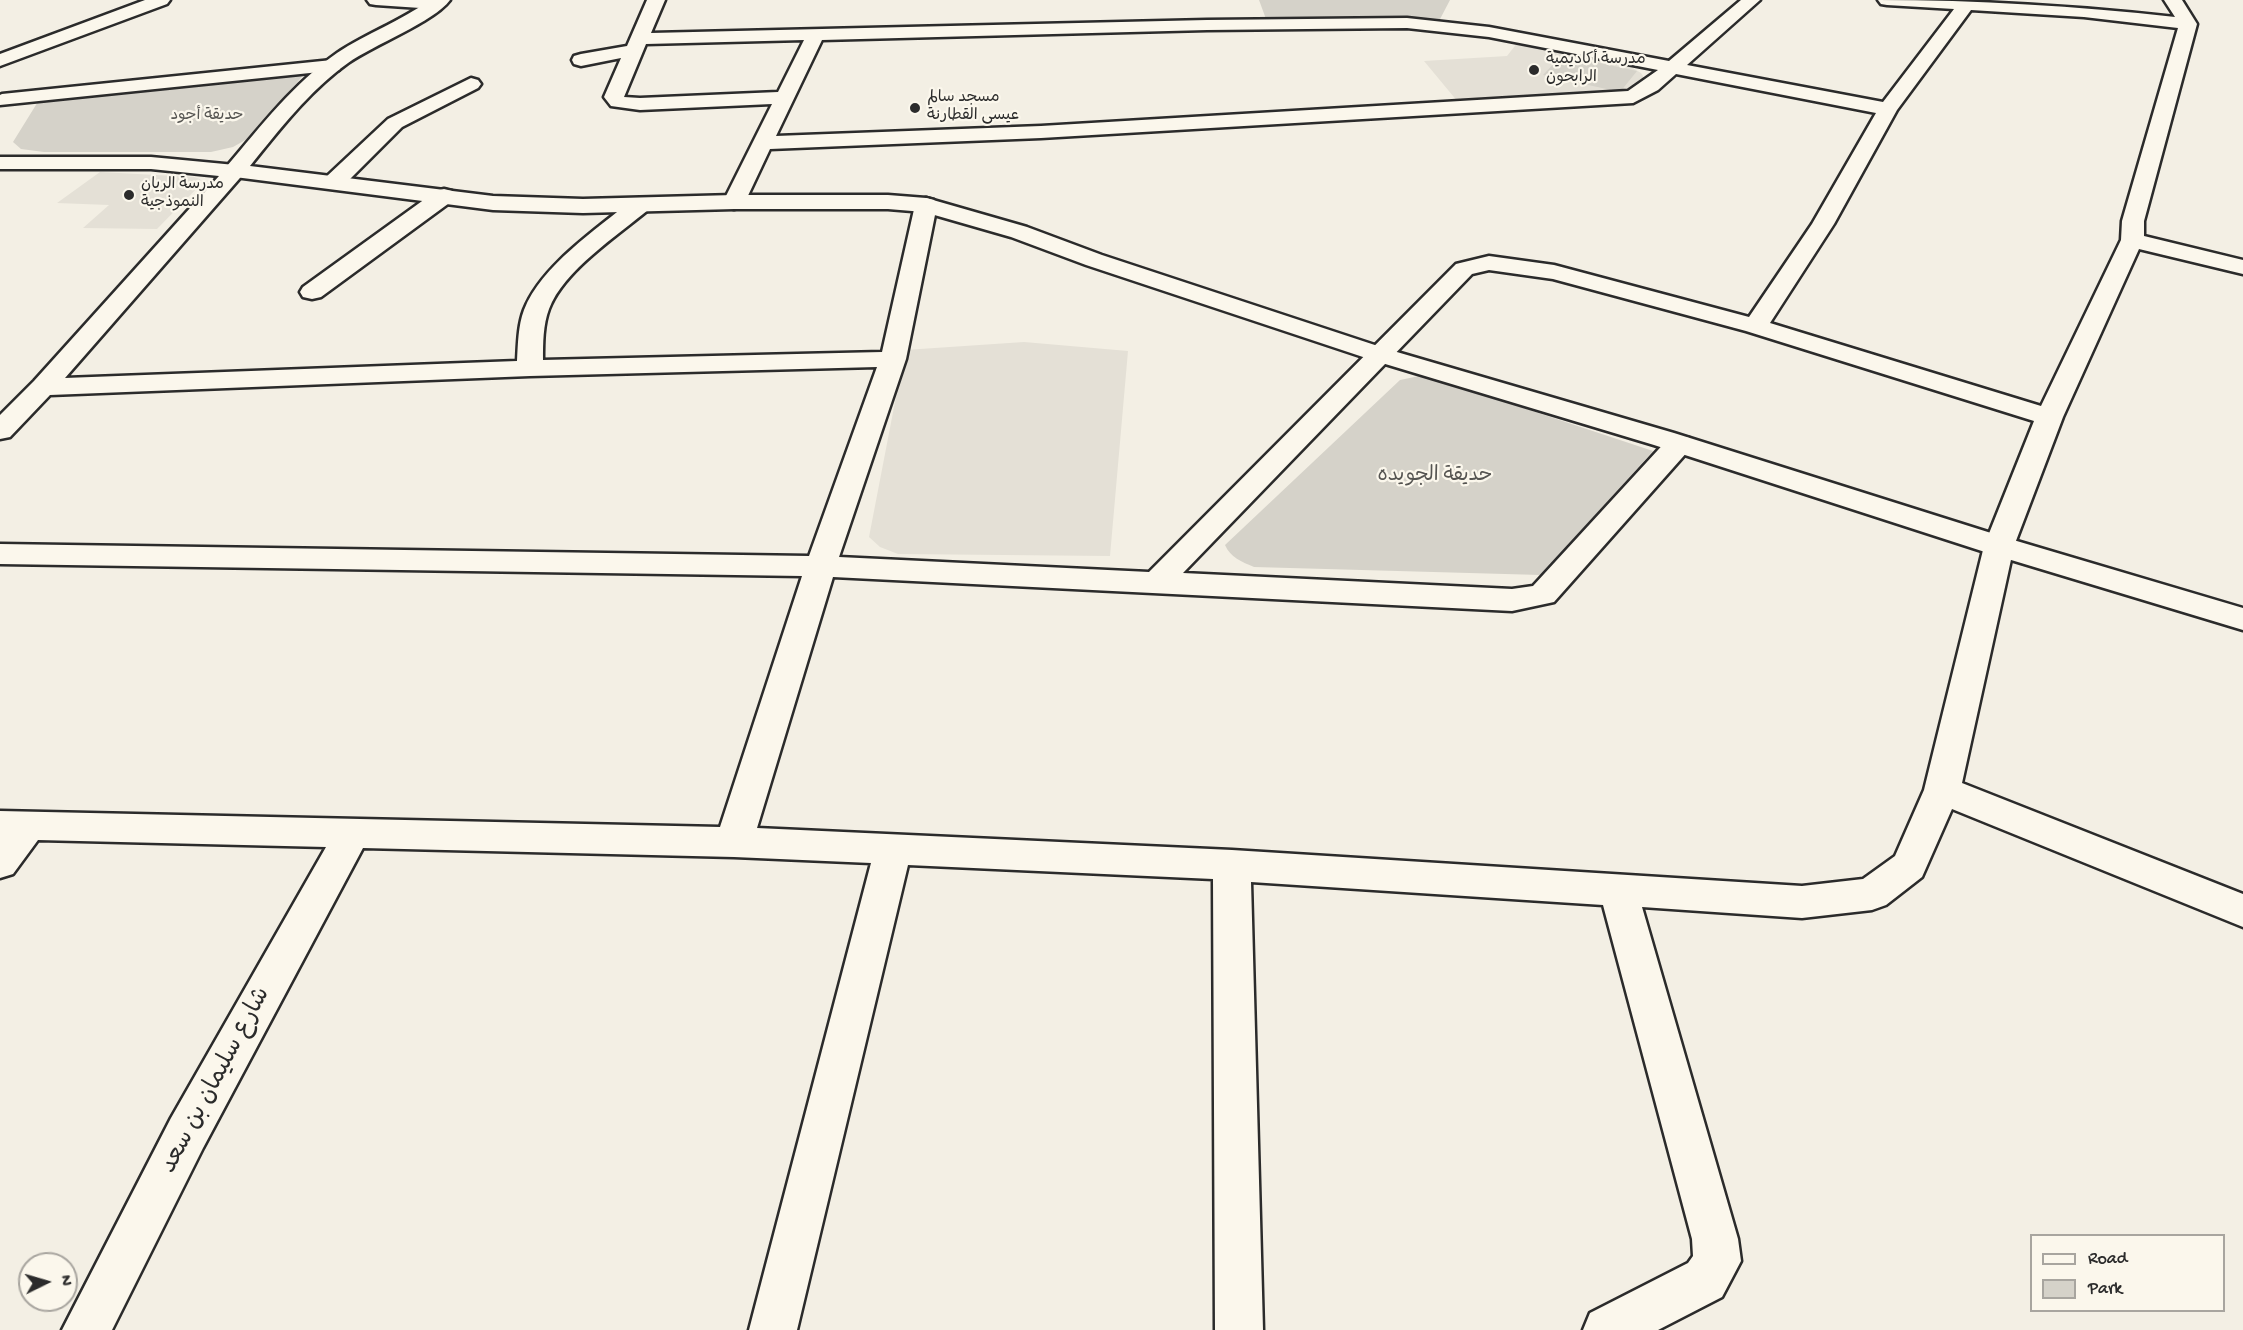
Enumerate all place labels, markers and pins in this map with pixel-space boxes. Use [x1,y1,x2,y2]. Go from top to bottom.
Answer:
place label: مدرسة أكاديمية الرابحون [1546,51,1646,89]
marker: مدرسة أكاديمية الرابحون [1527,63,1541,77]
place label: مسجد سالم عيسى القطارنة [927,89,1019,127]
marker: مسجد سالم عيسى القطارنة [908,101,922,115]
place label: مدرسة الريان النموذجية [141,176,224,214]
marker: مدرسة الريان النموذجية [122,188,136,202]

